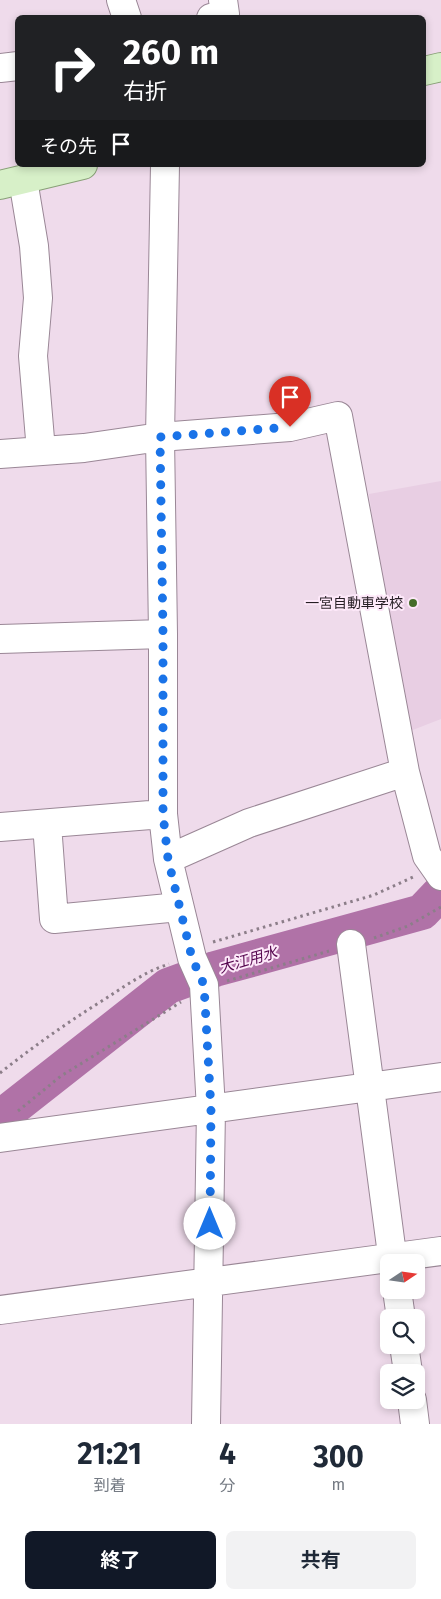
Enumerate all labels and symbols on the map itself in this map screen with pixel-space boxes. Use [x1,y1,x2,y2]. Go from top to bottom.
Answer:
pin [269,376,311,427]
place label: 一宮自動車学校 [305,595,403,612]
marker: 一宮自動車学校 [407,597,419,609]
water label: 大江用水 [217,943,281,977]
position arrow [183,1197,235,1249]
north arrow [380,1254,425,1299]

